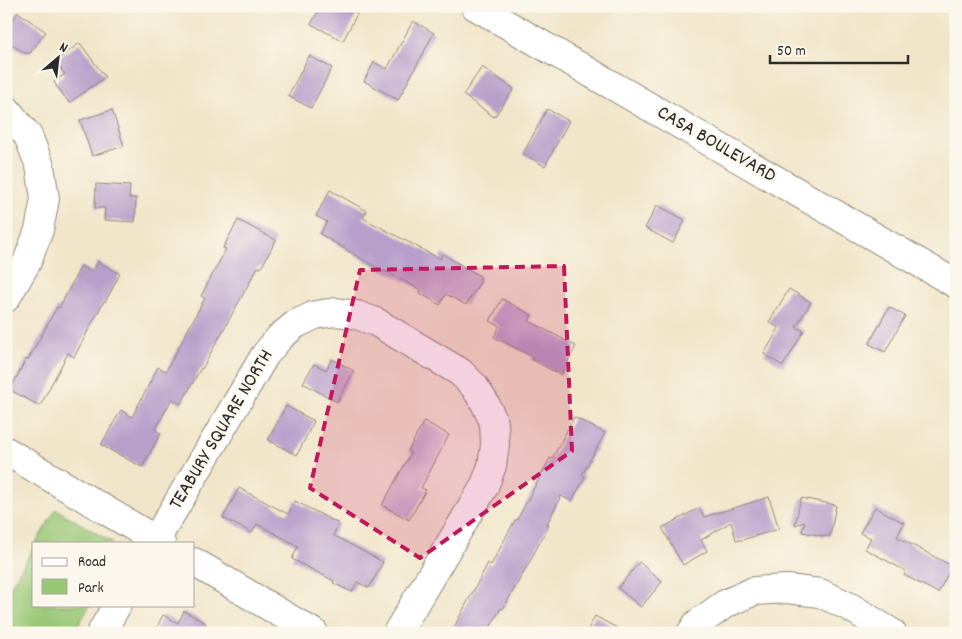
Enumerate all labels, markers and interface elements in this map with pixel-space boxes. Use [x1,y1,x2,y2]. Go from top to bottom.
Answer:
north arrow [32,32,82,82]
scale bar [770,32,907,64]
text: N [55,38,71,59]
text: 50 m [777,41,806,63]
street label: CASA BOULEVARD [651,99,781,191]
street label: TEABURY SQUARE NORTH [163,345,281,515]
legend [32,542,195,606]
text: Road [78,552,106,574]
text: Park [78,578,104,600]

